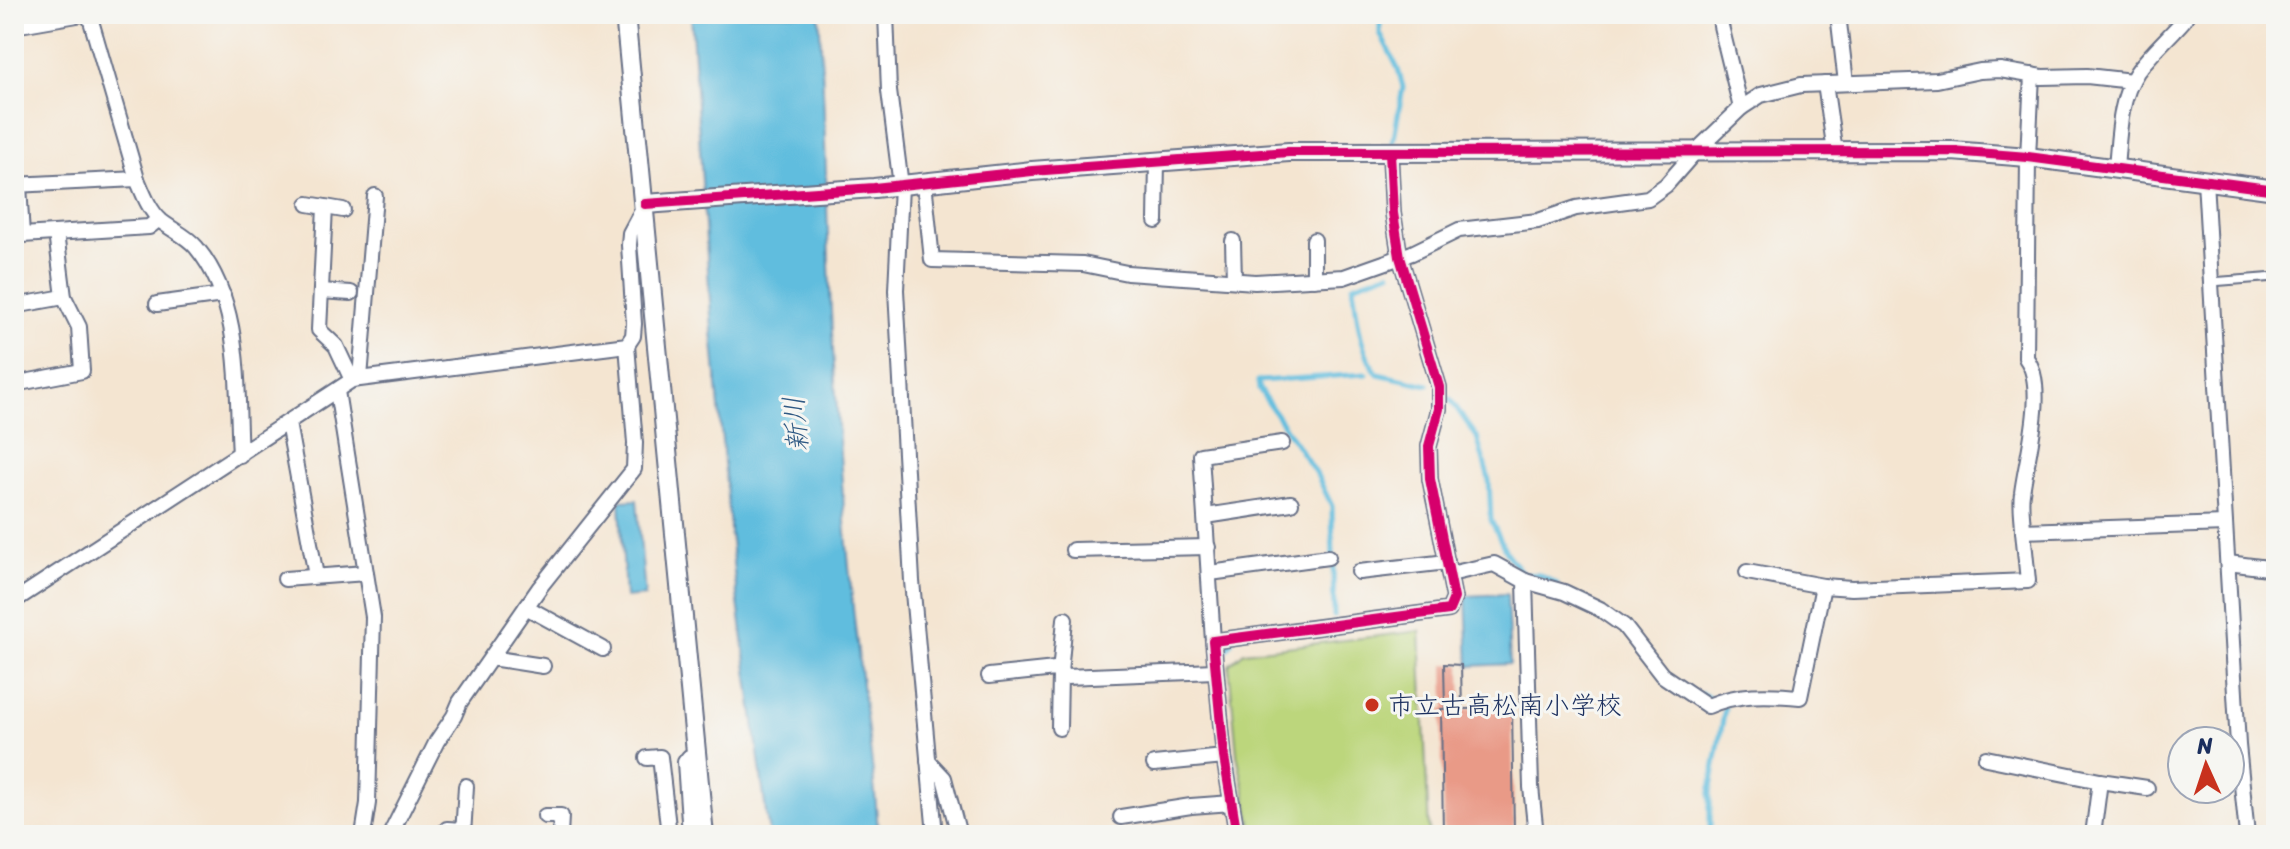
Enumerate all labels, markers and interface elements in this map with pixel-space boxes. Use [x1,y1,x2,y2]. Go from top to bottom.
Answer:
water label: 新川 [769,394,822,454]
place label: 市立古高松南小学校 [1388,682,1622,728]
marker: 市立古高松南小学校 [1363,696,1381,714]
north arrow [2166,725,2246,805]
text: N [2195,726,2214,765]

